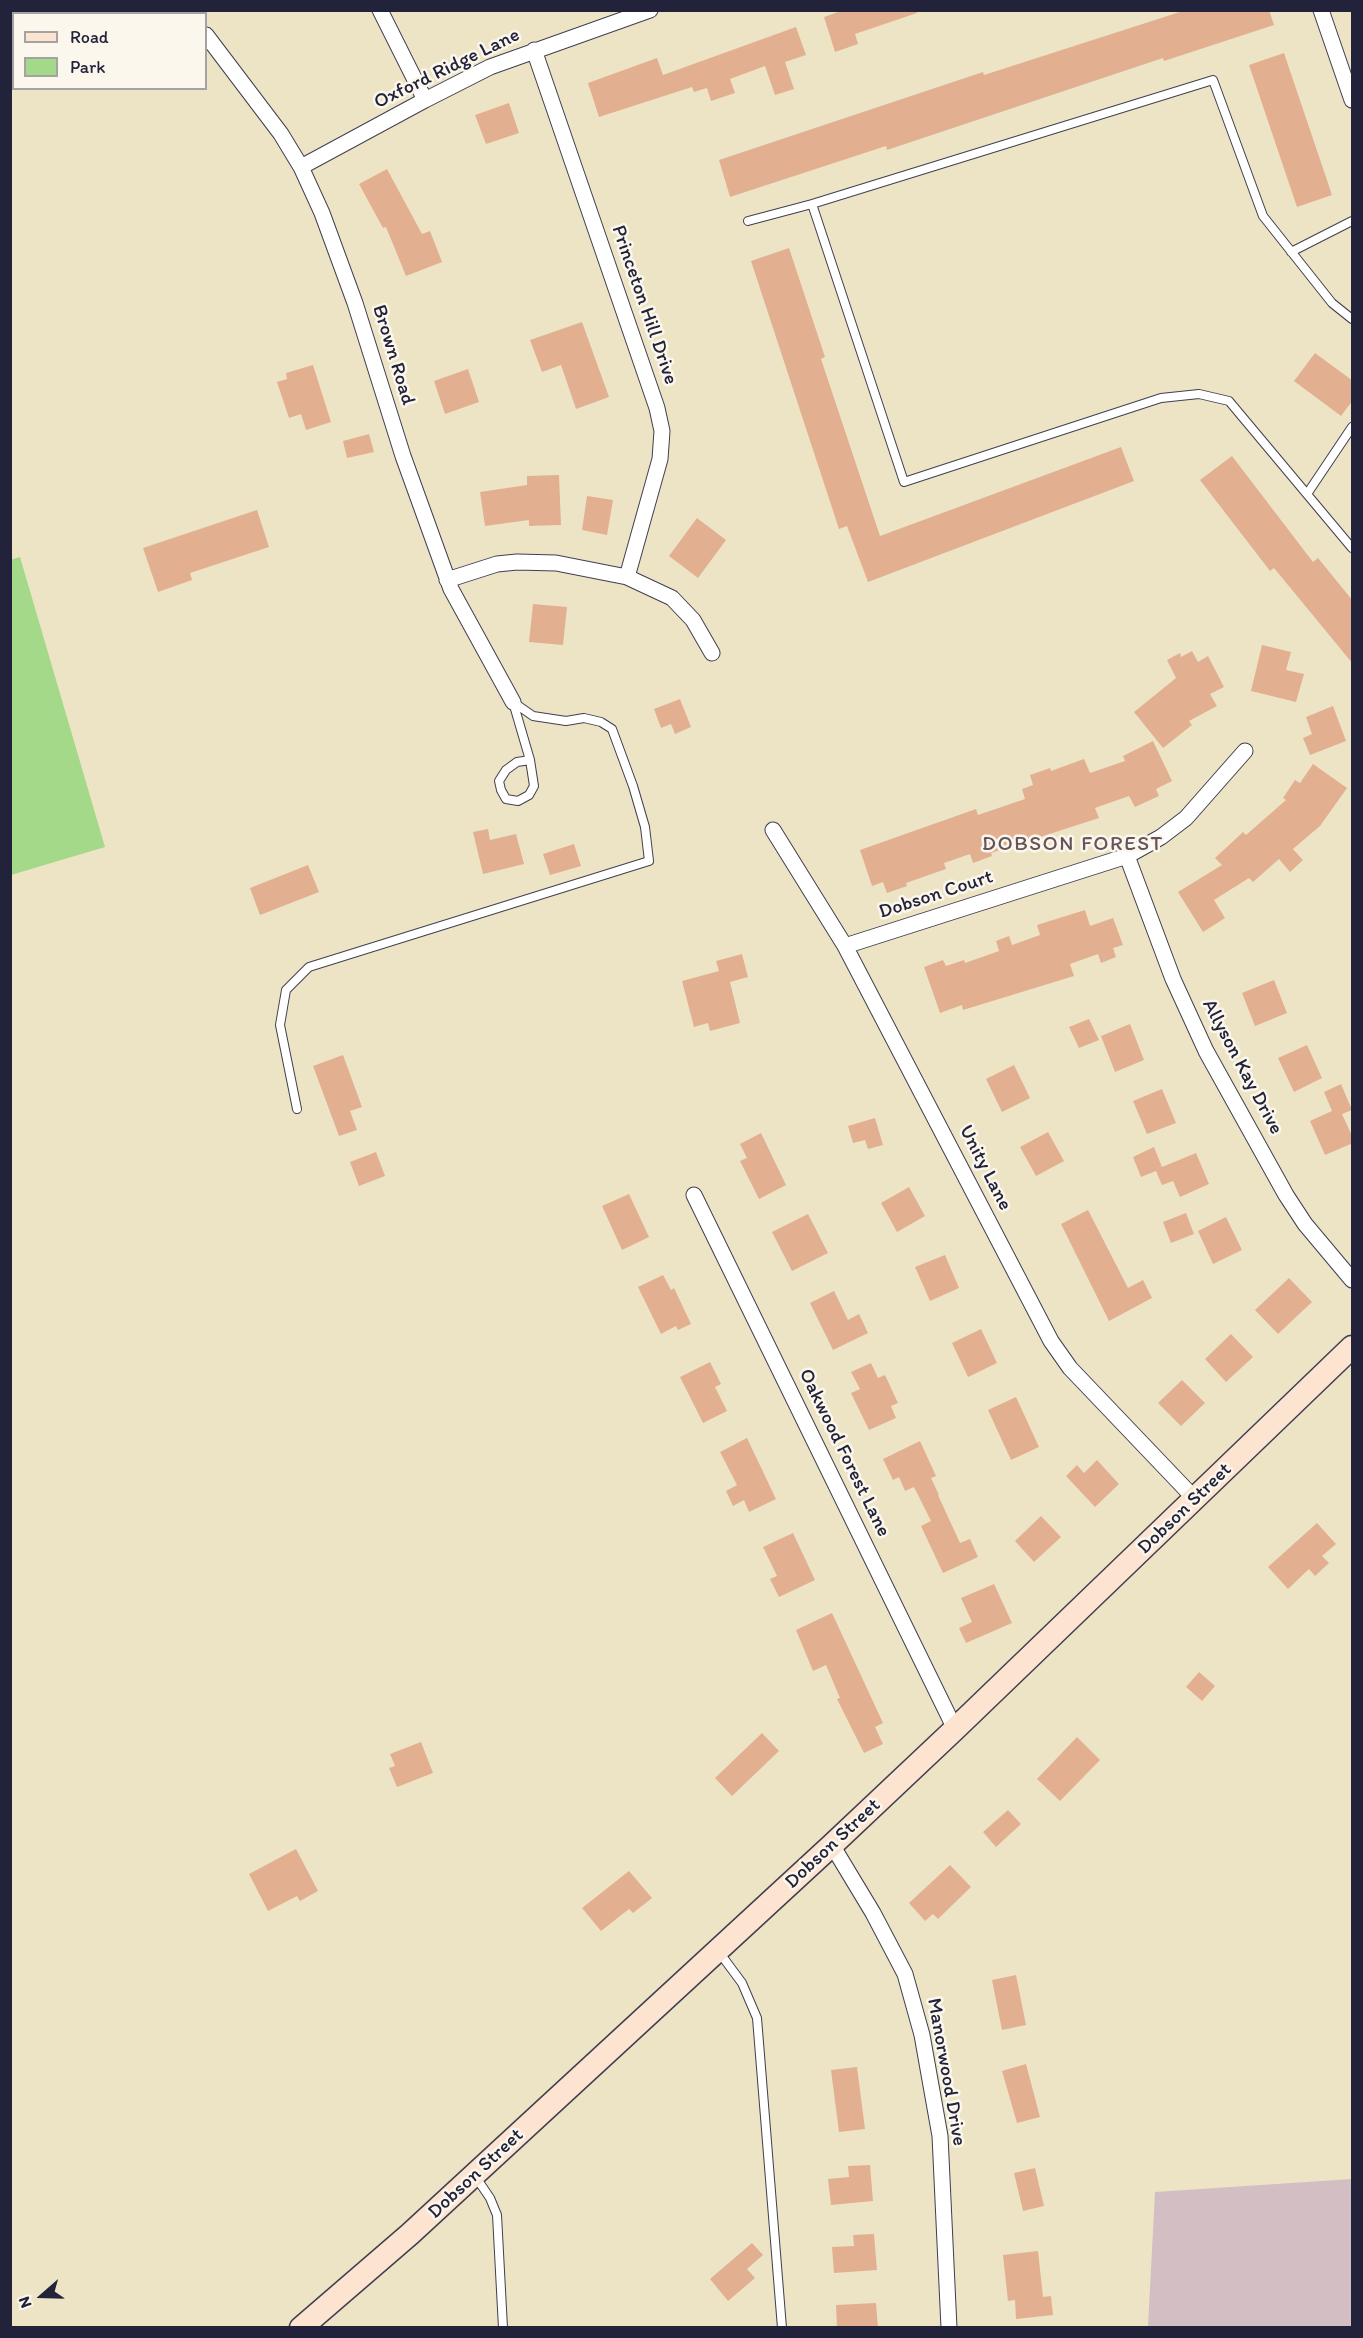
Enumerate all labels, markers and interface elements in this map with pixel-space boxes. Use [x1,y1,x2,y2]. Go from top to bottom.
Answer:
legend [12,12,207,90]
street label: Oxford Ridge Lane [370,23,524,115]
text: Road [70,26,109,48]
text: Park [70,56,105,78]
street label: Princeton Hill Drive [606,222,682,388]
street label: Brown Road [366,302,420,408]
district label: DOBSON FOREST [982,832,1164,858]
street label: Dobson Court [876,865,996,925]
street label: Allyson Kay Drive [1196,995,1288,1139]
street label: Unity Lane [953,1121,1017,1215]
street label: Oakwood Forest Lane [793,1365,895,1541]
street label: Dobson Street [1133,1458,1237,1560]
street label: Dobson Street [780,1794,886,1894]
street label: Manorwood Drive [921,1996,971,2148]
street label: Dobson Street [423,2124,529,2224]
north arrow [12,2266,72,2326]
text: N [14,2294,35,2311]

